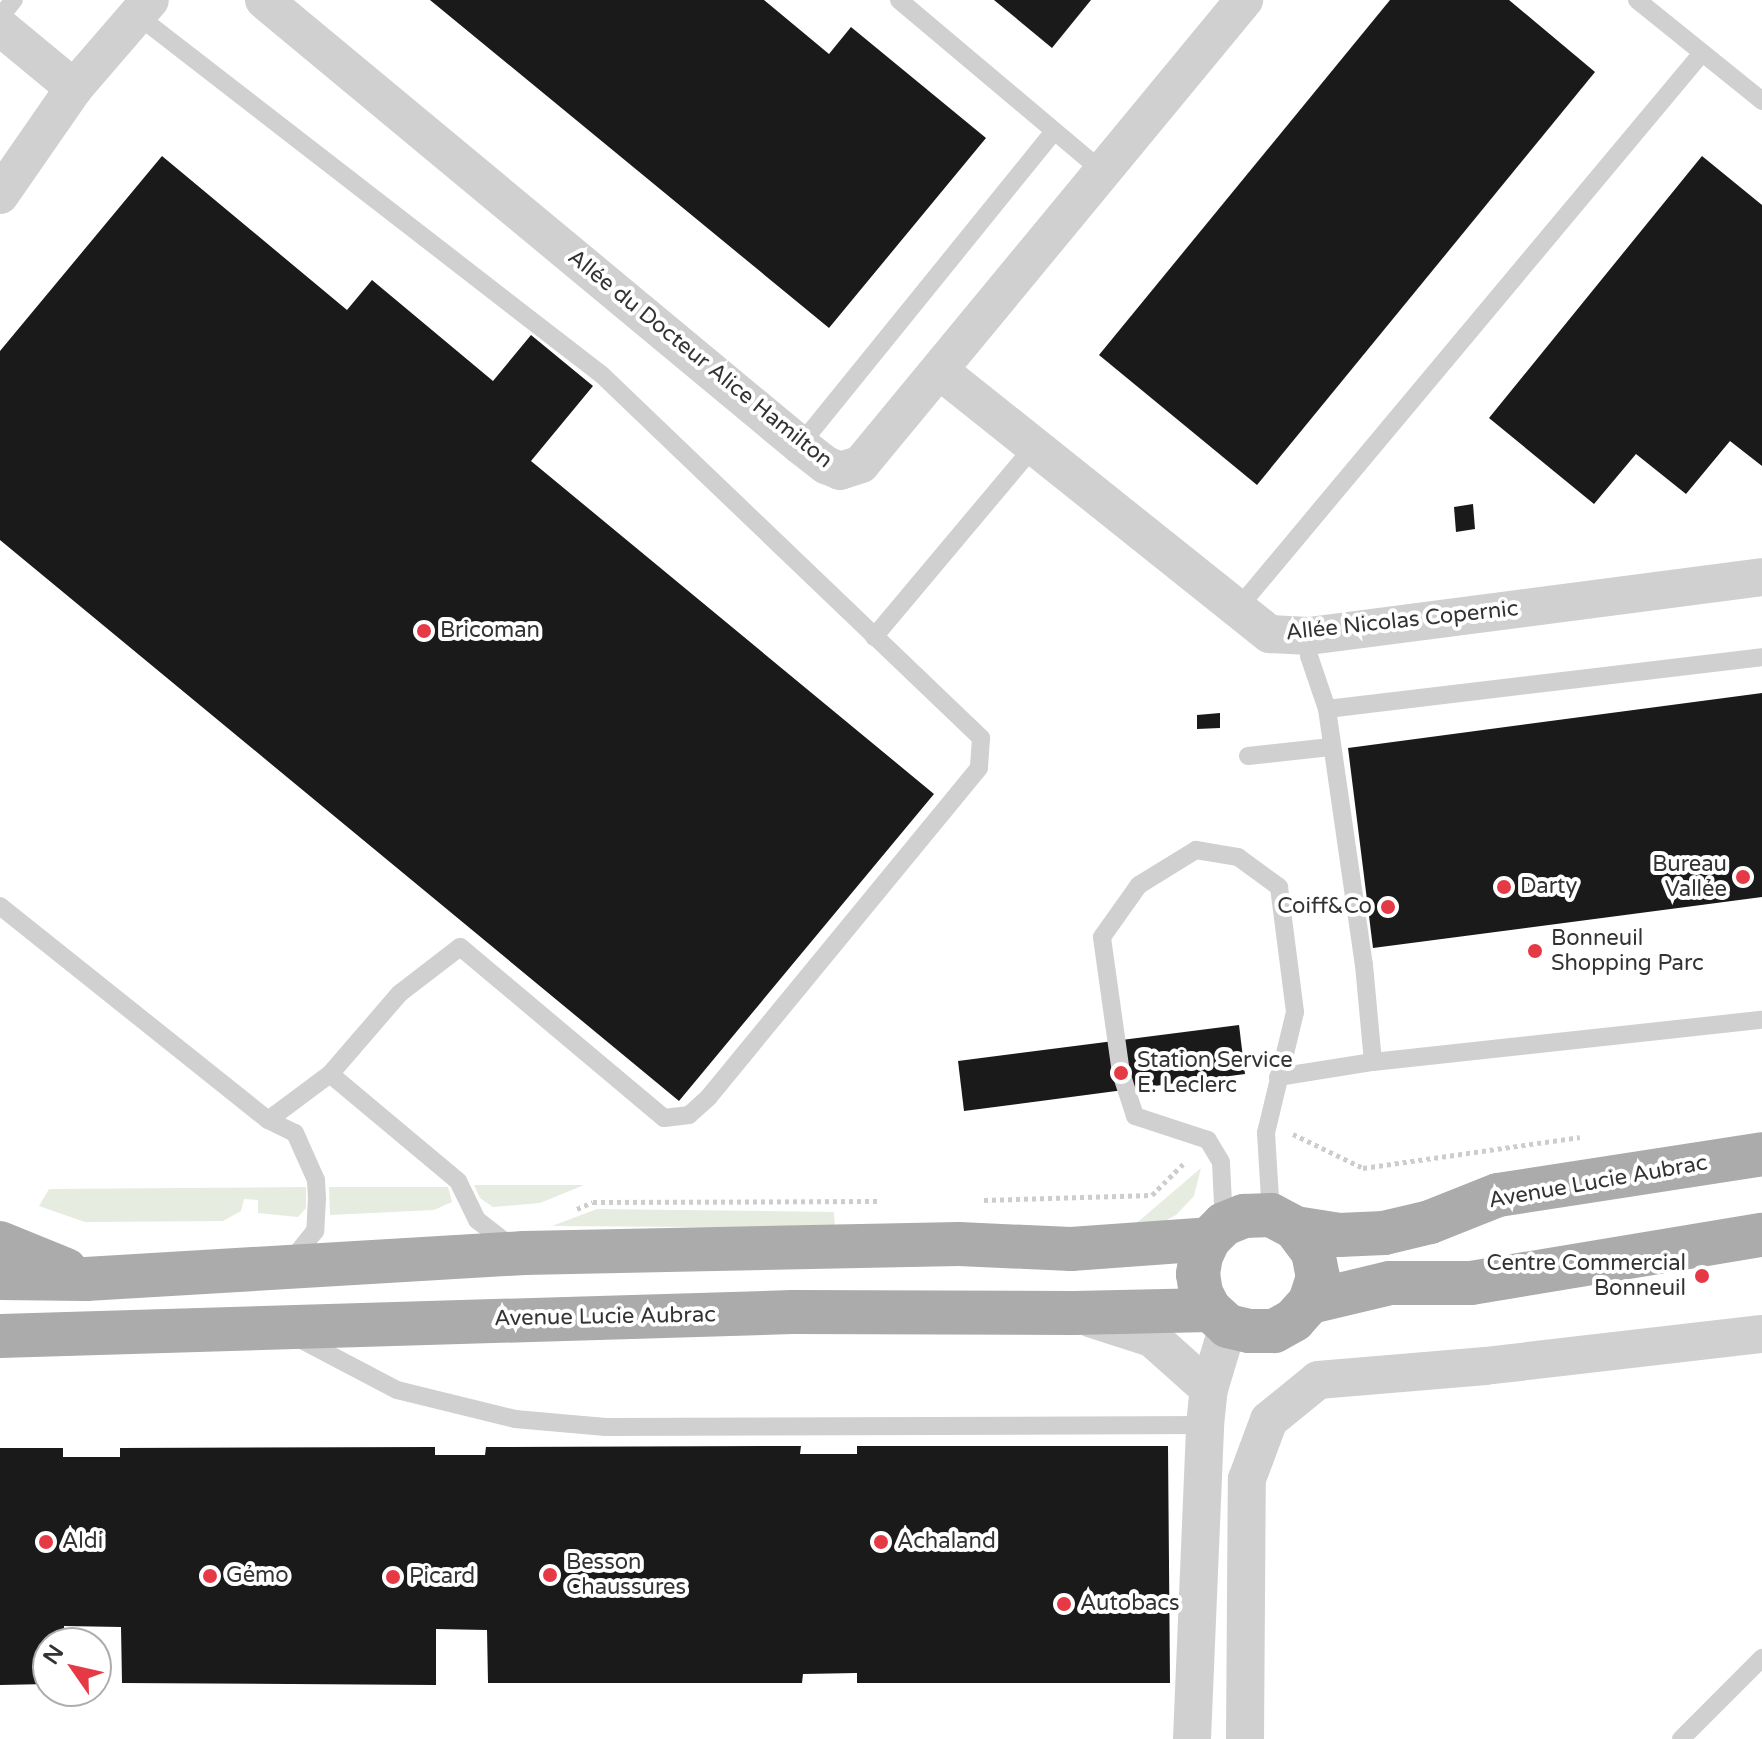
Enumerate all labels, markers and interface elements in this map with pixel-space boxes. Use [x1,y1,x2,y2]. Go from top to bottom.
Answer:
street label: Allée du Docteur Alice Hamilton [562,244,838,474]
street label: Allée Nicolas Copernic [1284,596,1520,646]
place label: Bricoman [440,618,540,644]
marker: Bricoman [415,622,433,640]
place label: Bureau Vallée [1652,851,1727,902]
marker: Bureau Vallée [1734,868,1752,886]
place label: Darty [1520,874,1577,900]
marker: Darty [1495,878,1513,896]
place label: Coiff&Co [1277,894,1372,920]
marker: Coiff&Co [1379,898,1397,916]
place label: Bonneuil Shopping Parc [1551,925,1704,976]
marker: Bonneuil Shopping Parc [1526,942,1544,960]
place label: Station Service E. Leclerc [1137,1047,1293,1098]
marker: Station Service E. Leclerc [1112,1064,1130,1082]
street label: Avenue Lucie Aubrac [1486,1150,1710,1214]
place label: Centre Commercial Bonneuil [1487,1250,1686,1302]
marker: Centre Commercial Bonneuil [1693,1267,1711,1285]
street label: Avenue Lucie Aubrac [494,1302,716,1332]
place label: Aldi [62,1529,103,1555]
place label: Achaland [897,1529,996,1555]
marker: Aldi [37,1533,55,1551]
marker: Achaland [872,1533,890,1551]
place label: Besson Chaussures [566,1549,686,1600]
place label: Gémo [226,1563,289,1589]
place label: Picard [409,1564,475,1590]
marker: Besson Chaussures [541,1566,559,1584]
marker: Gémo [201,1567,219,1585]
marker: Picard [384,1568,402,1586]
place label: Autobacs [1080,1591,1180,1617]
marker: Autobacs [1055,1595,1073,1613]
north arrow [32,1627,112,1707]
text: N [38,1640,69,1669]

